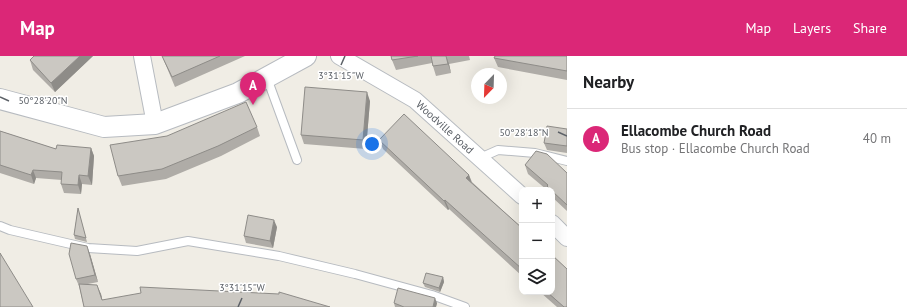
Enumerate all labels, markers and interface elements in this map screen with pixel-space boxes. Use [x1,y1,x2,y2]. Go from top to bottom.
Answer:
text: Map [20,16,55,40]
text: Map [745,19,771,37]
text: Layers [793,19,831,37]
text: Share [853,19,887,37]
north arrow [471,68,507,104]
text: 3°31'15"W [318,69,365,82]
text: Nearby [583,71,634,93]
pin: A [240,72,266,105]
text: 50°28'20"N [18,94,68,107]
street label: Woodville Road [413,97,477,157]
text: Ellacombe Church Road [621,121,771,140]
text: 50°28'18"N [499,126,549,139]
text: A [592,130,600,147]
text: 40 m [863,130,891,147]
your location [362,134,382,154]
text: Bus stop · Ellacombe Church Road [621,140,810,157]
map controls [519,187,555,295]
button: + [519,187,555,223]
button: − [519,223,555,259]
button: layers [519,259,555,295]
text: 3°31'15"W [219,281,266,294]

